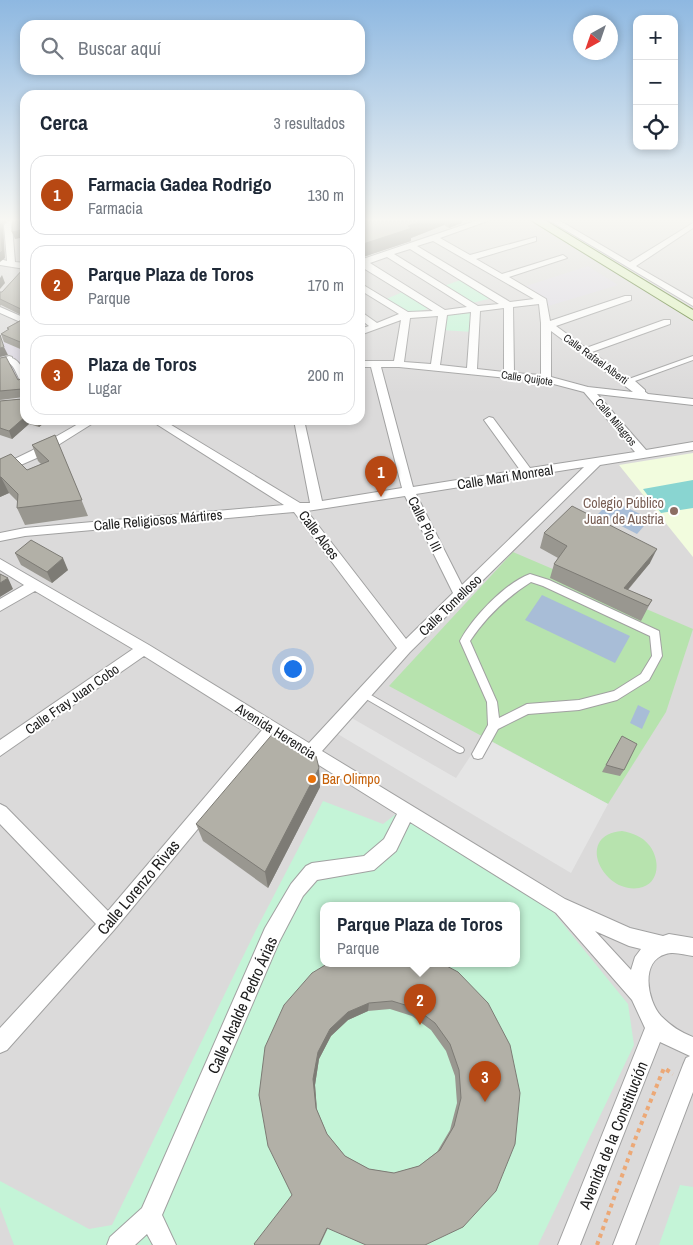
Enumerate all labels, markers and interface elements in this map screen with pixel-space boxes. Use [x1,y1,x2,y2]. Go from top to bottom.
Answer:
north arrow [573,15,618,60]
map controls [633,15,678,150]
button: + [633,15,678,60]
search box [20,20,365,75]
icon: search [38,34,66,62]
text: Buscar aquí [78,35,161,61]
button: − [633,60,678,105]
button: locate [633,105,678,150]
text: Cerca [40,108,88,137]
text: 3 resultados [274,112,345,134]
text: Farmacia Gadea Rodrigo [88,171,272,197]
text: 1 [53,184,61,206]
text: 130 m [308,184,344,206]
text: Farmacia [88,197,143,219]
text: Parque Plaza de Toros [88,261,254,287]
text: 2 [53,274,61,296]
text: 170 m [308,274,344,296]
text: Parque [88,287,130,309]
street label: Calle Rafael Alberti [561,331,631,387]
text: Plaza de Toros [88,351,197,377]
text: 3 [53,364,61,386]
text: 200 m [308,364,344,386]
street label: Calle Quijote [500,367,554,389]
text: Lugar [88,377,122,399]
street label: Calle Milagros [592,395,640,449]
pin: 1 [365,456,397,497]
street label: Calle Mari Monreal [456,461,554,493]
street label: Calle Pío III [404,493,446,555]
place label: Colegio Público Juan de Austria [583,494,665,528]
street label: Calle Religiosos Mártires [93,505,223,535]
marker: Colegio Público Juan de Austria [668,505,680,517]
street label: Calle Alces [295,507,343,563]
street label: Calle Tomelloso [415,570,485,640]
your location [280,656,306,682]
street label: Calle Fray Juan Cobo [21,660,123,738]
street label: Avenida Herencia [231,699,320,763]
place label: Bar Olimpo [322,770,380,788]
marker: Bar Olimpo [306,773,318,785]
street label: Calle Lorenzo Rivas [92,835,184,939]
popup [320,902,520,967]
text: Parque Plaza de Toros [337,911,503,937]
street label: Calle Alcalde Pedro Árias [202,933,282,1077]
text: Parque [337,937,379,959]
pin: 2 [404,984,436,1025]
street label: Avenida de la Constitución [573,1058,653,1213]
pin: 3 [469,1061,501,1102]

